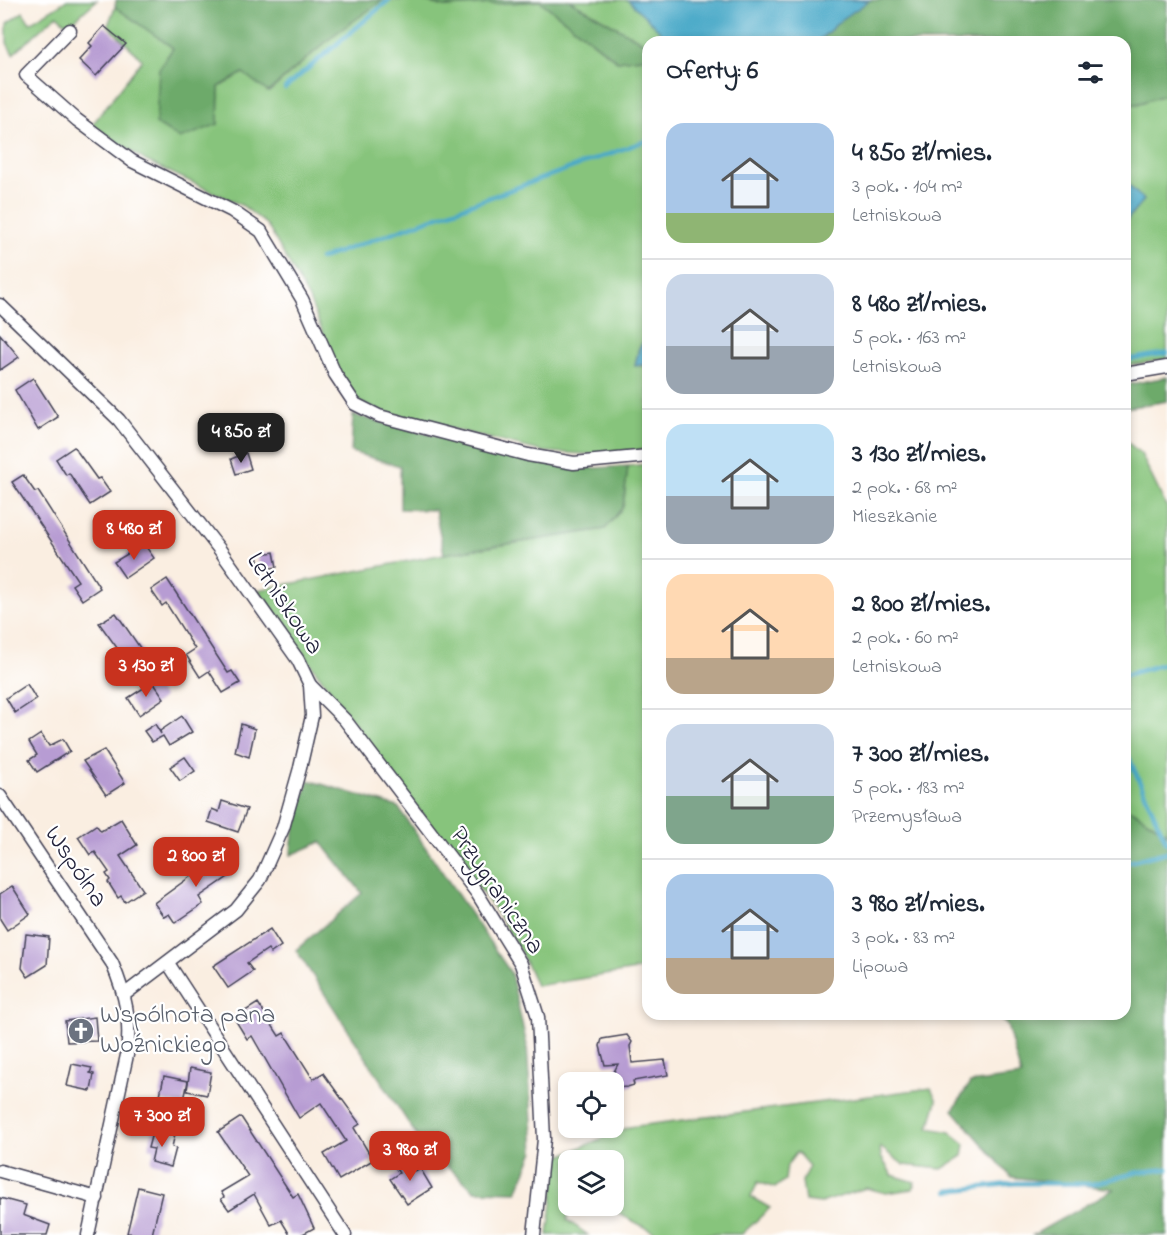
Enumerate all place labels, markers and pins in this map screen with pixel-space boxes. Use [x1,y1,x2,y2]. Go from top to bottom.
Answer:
pin: 4 850 zł [179,413,303,464]
pin: 8 480 zł [72,510,196,561]
pin: 3 130 zł [84,647,208,698]
pin: 2 800 zł [134,837,258,888]
place label: Wspólnota pana Woźnickiego [100,997,275,1065]
church icon: Wspólnota pana Woźnickiego [66,1016,96,1046]
pin: 7 300 zł [100,1097,224,1148]
pin: 3 980 zł [348,1131,472,1182]

